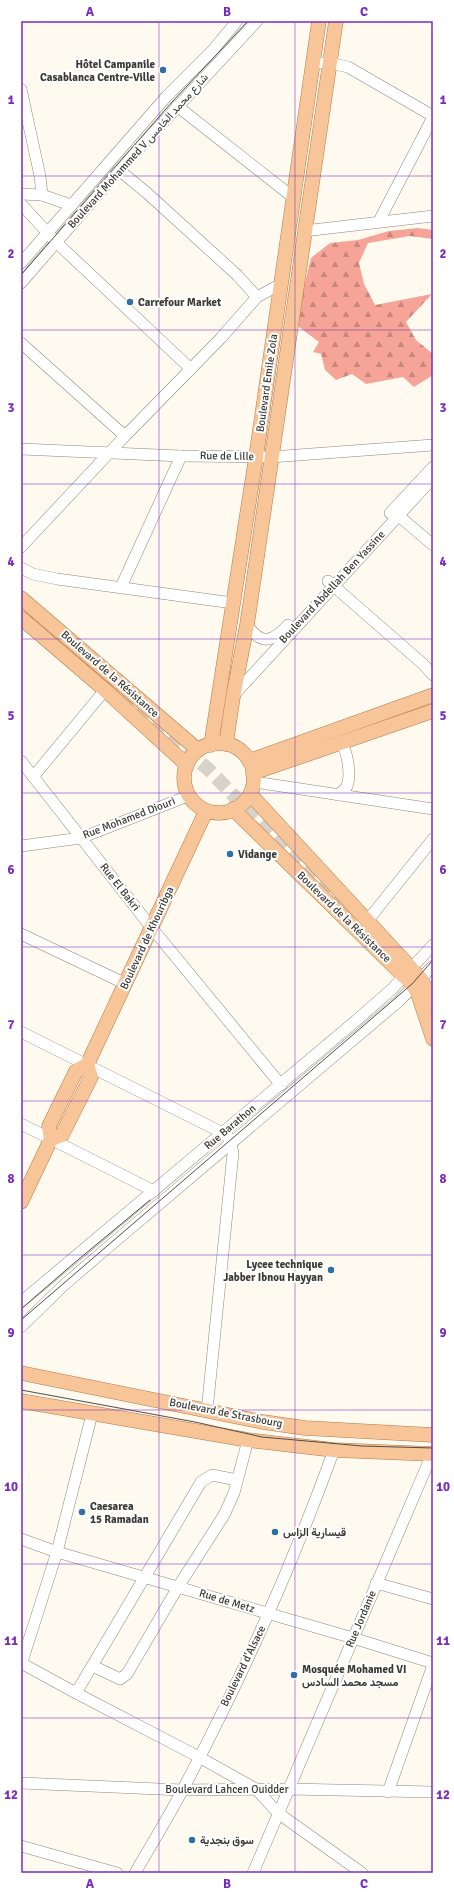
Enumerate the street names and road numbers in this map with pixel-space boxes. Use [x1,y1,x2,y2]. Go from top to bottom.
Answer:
street label: Boulevard Mohammed V شارع محمد الخامس [65,71,212,232]
street label: Boulevard Emile Zola [254,333,280,433]
street label: Rue de Lille [200,449,254,463]
street label: Boulevard Abdellah Ben Yassine [276,528,388,646]
street label: Boulevard de la Résistance [58,628,162,720]
street label: Rue Mohamed Diouri [81,794,177,842]
street label: Rue El Bakri [97,860,143,914]
street label: Boulevard de la Résistance [294,869,394,965]
street label: Boulevard de Khouribga [117,884,177,992]
street label: Rue Barathon [201,1102,259,1152]
street label: Boulevard de Strasbourg [168,1396,284,1430]
street label: Rue de Metz [198,1586,256,1616]
street label: Rue Jordanie [343,1588,379,1650]
street label: Boulevard d'Alsace [218,1623,268,1709]
street label: Boulevard Lahcen Ouidder [165,1783,289,1796]

